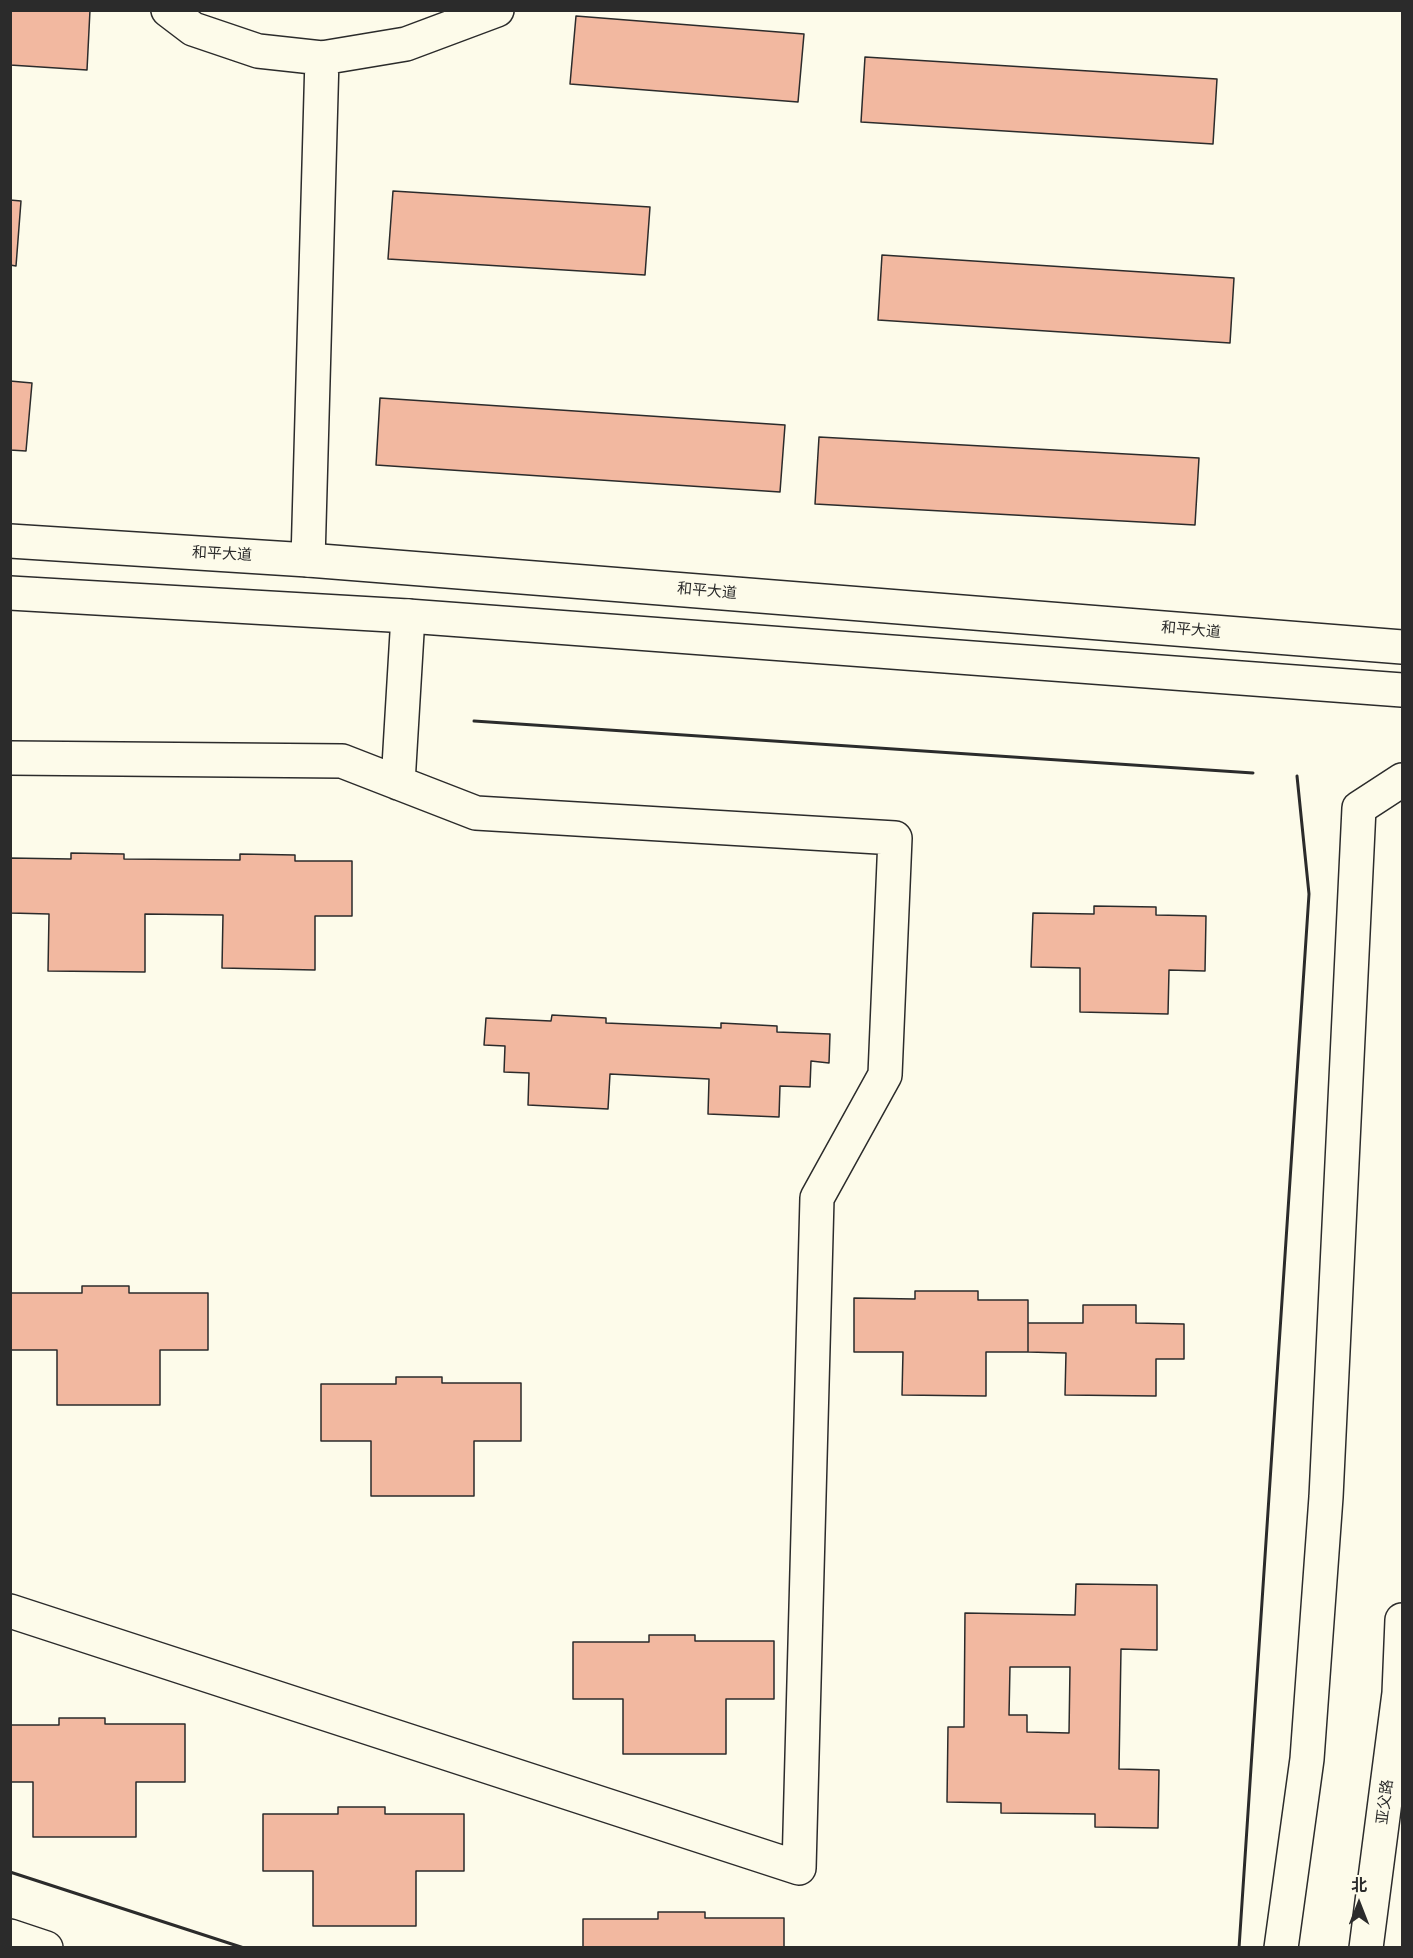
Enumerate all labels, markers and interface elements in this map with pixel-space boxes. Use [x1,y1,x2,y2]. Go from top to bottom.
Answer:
street label: 和平大道 [192,543,252,565]
street label: 和平大道 [676,579,738,603]
street label: 和平大道 [1160,618,1222,642]
street label: 亚父路 [1373,1779,1397,1825]
north arrow [1329,1874,1389,1934]
text: 北 [1351,1877,1367,1894]

